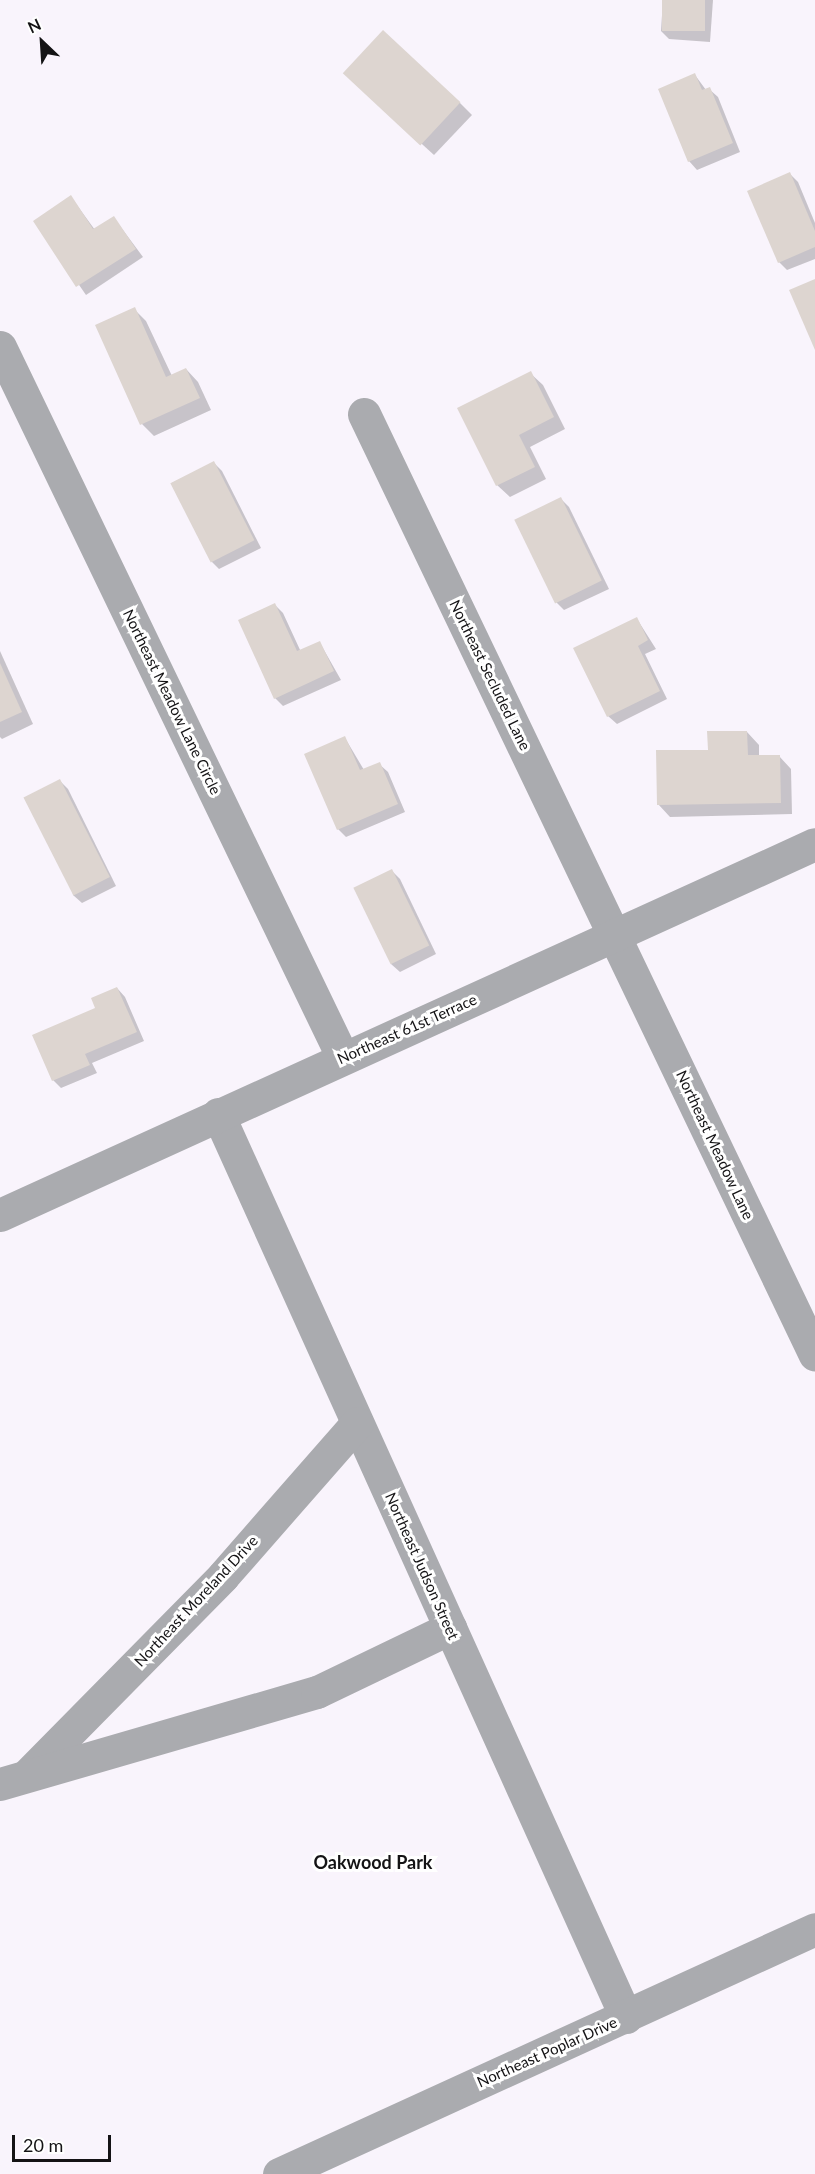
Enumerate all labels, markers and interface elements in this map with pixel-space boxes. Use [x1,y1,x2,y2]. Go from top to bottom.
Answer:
north arrow [12,12,72,72]
text: N [25,14,44,36]
street label: Northeast Secluded Lane [446,597,534,753]
street label: Northeast Meadow Lane Circle [119,606,225,798]
street label: Northeast 61st Terrace [334,990,480,1068]
street label: Northeast Meadow Lane [672,1067,758,1223]
street label: Northeast Judson Street [381,1489,463,1643]
street label: Northeast Moreland Drive [131,1532,261,1670]
district label: Oakwood Park [314,1851,432,1873]
street label: Northeast Poplar Drive [474,2013,620,2091]
scale bar [15,2123,114,2161]
text: 20 m [23,2134,63,2156]

